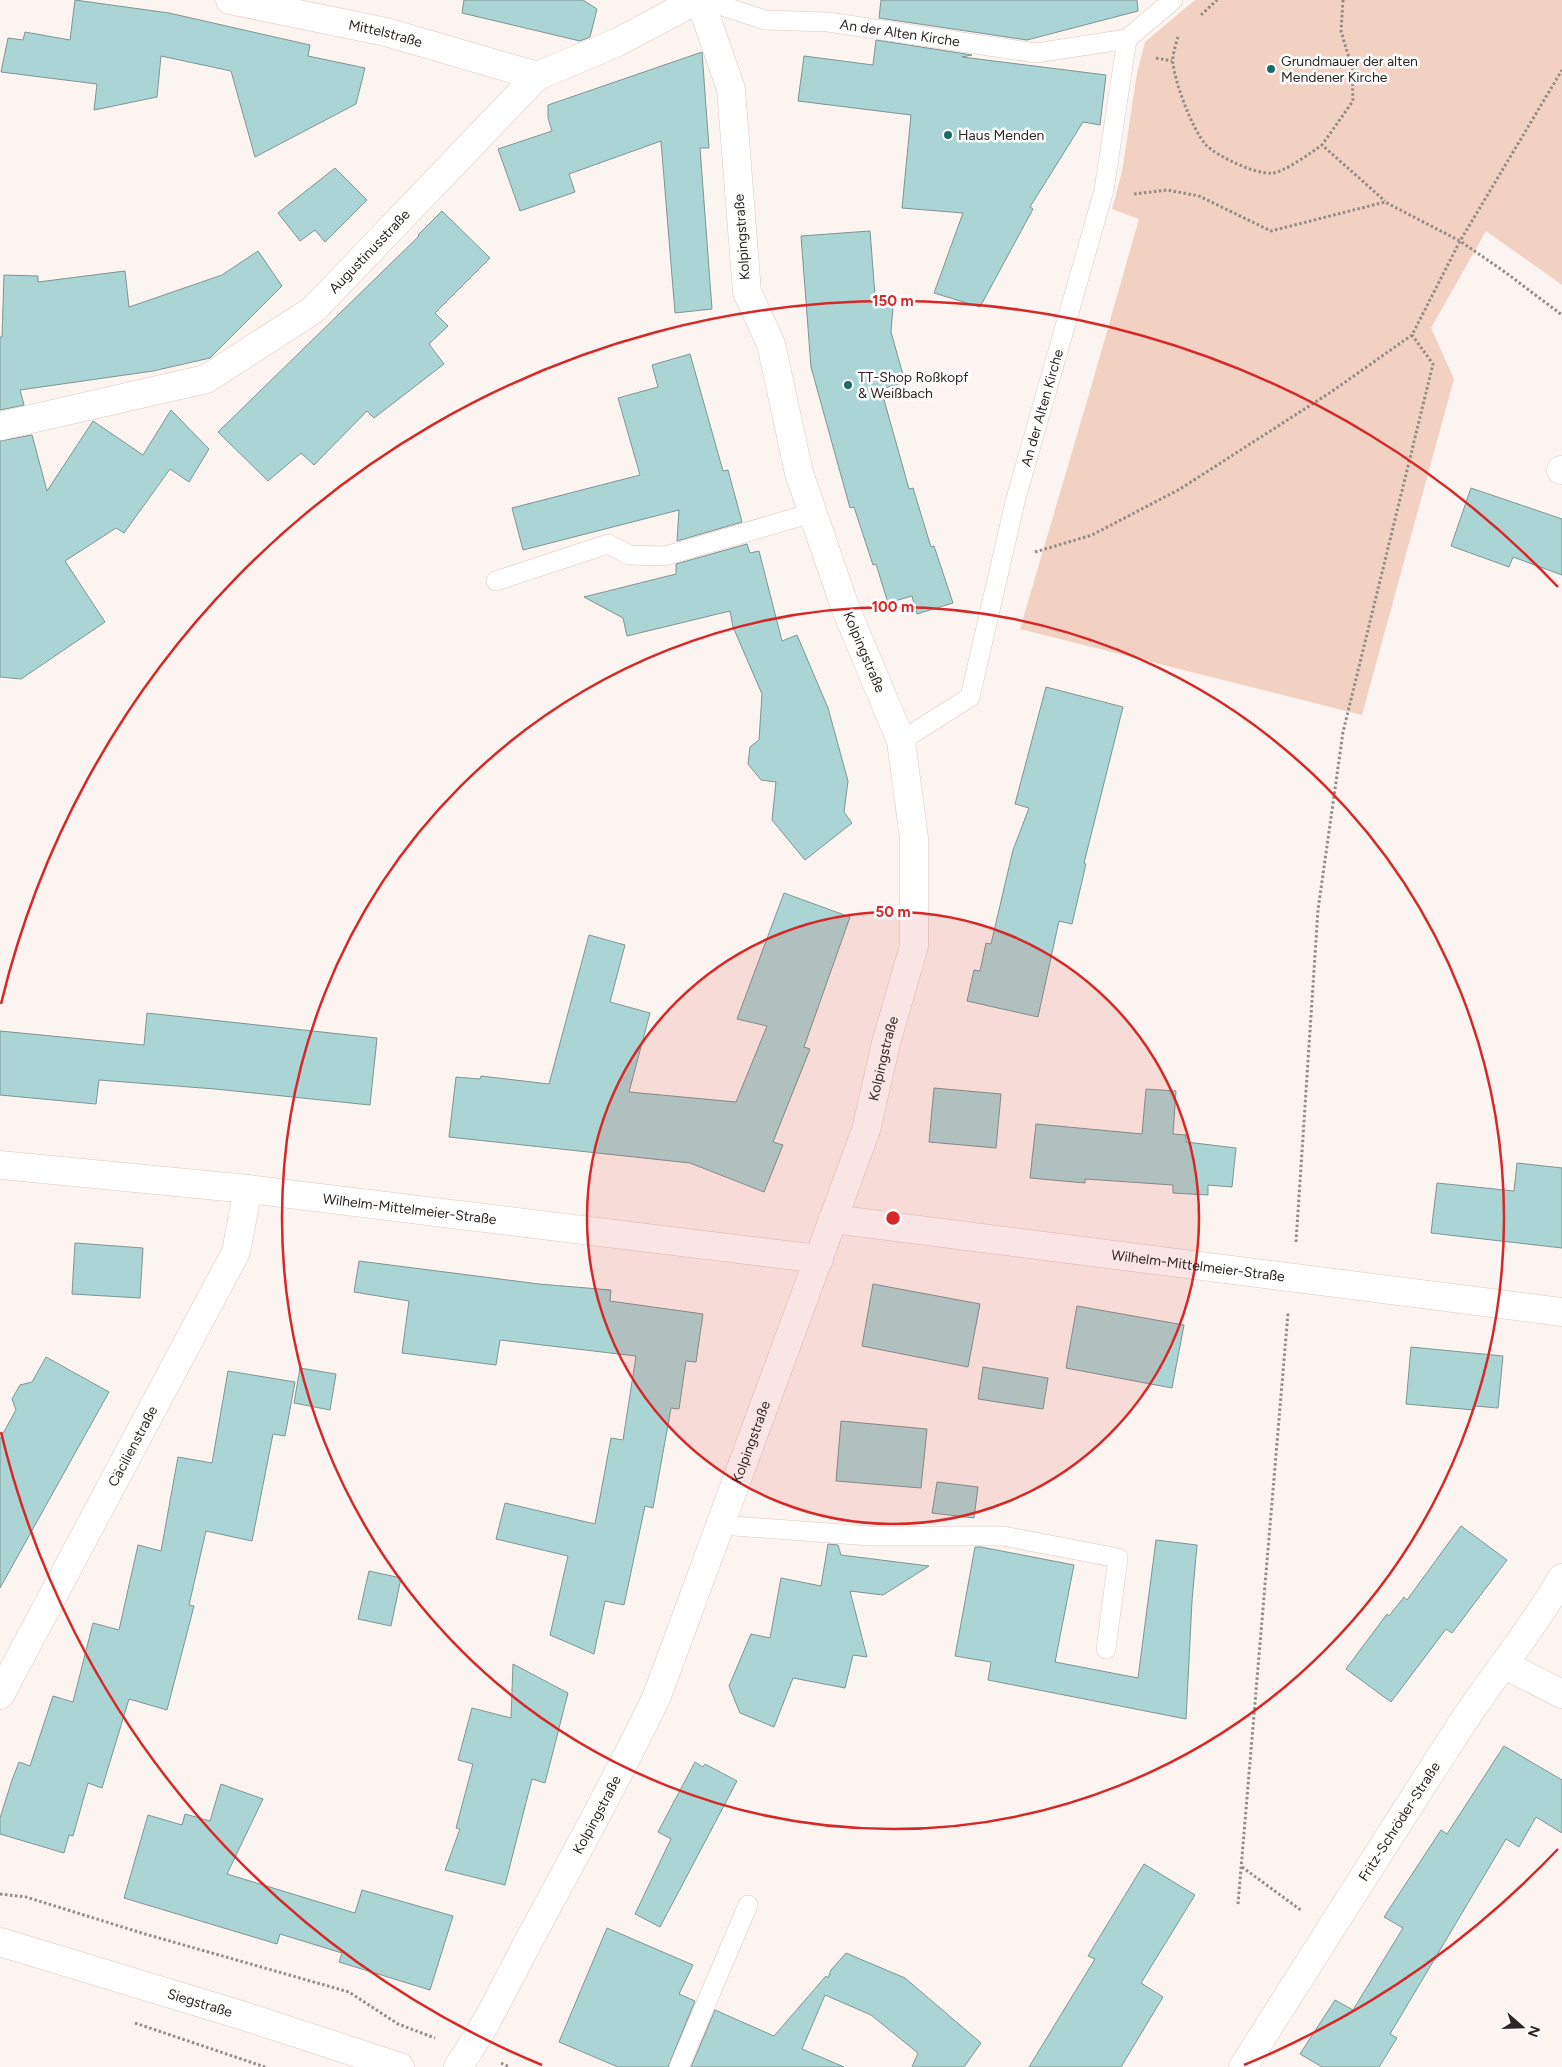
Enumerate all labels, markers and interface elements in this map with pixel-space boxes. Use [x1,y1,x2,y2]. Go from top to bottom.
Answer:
street label: An der Alten Kirche [839,15,962,50]
street label: Mittelstraße [347,16,425,51]
place label: Grundmauer der alten Mendener Kirche [1281,53,1418,86]
marker: Grundmauer der alten Mendener Kirche [1265,63,1277,75]
place label: Haus Menden [958,127,1045,144]
marker: Haus Menden [942,129,954,141]
street label: Kolpingstraße [730,193,753,281]
street label: Augustinusstraße [325,205,414,297]
text: 150 m [872,292,914,310]
street label: An der Alten Kirche [1017,347,1067,468]
place label: TT-Shop Roßkopf & Weißbach [858,369,969,402]
marker: TT-Shop Roßkopf & Weißbach [842,379,854,391]
text: 100 m [872,598,914,616]
street label: Kolpingstraße [839,609,889,695]
text: 50 m [875,903,911,921]
street label: Kolpingstraße [864,1014,902,1102]
street label: Wilhelm-Mittelmeier-Straße [322,1190,498,1228]
centre of rings [884,1209,902,1227]
street label: Wilhelm-Mittelmeier-Straße [1110,1246,1286,1285]
street label: Kolpingstraße [728,1398,774,1485]
street label: Cäcilienstraße [104,1402,161,1489]
street label: Fritz-Schröder-Straße [1355,1758,1444,1884]
street label: Kolpingstraße [569,1772,625,1857]
street label: Siegstraße [165,1985,235,2021]
north arrow [1497,2002,1547,2052]
text: N [1524,2023,1544,2039]

